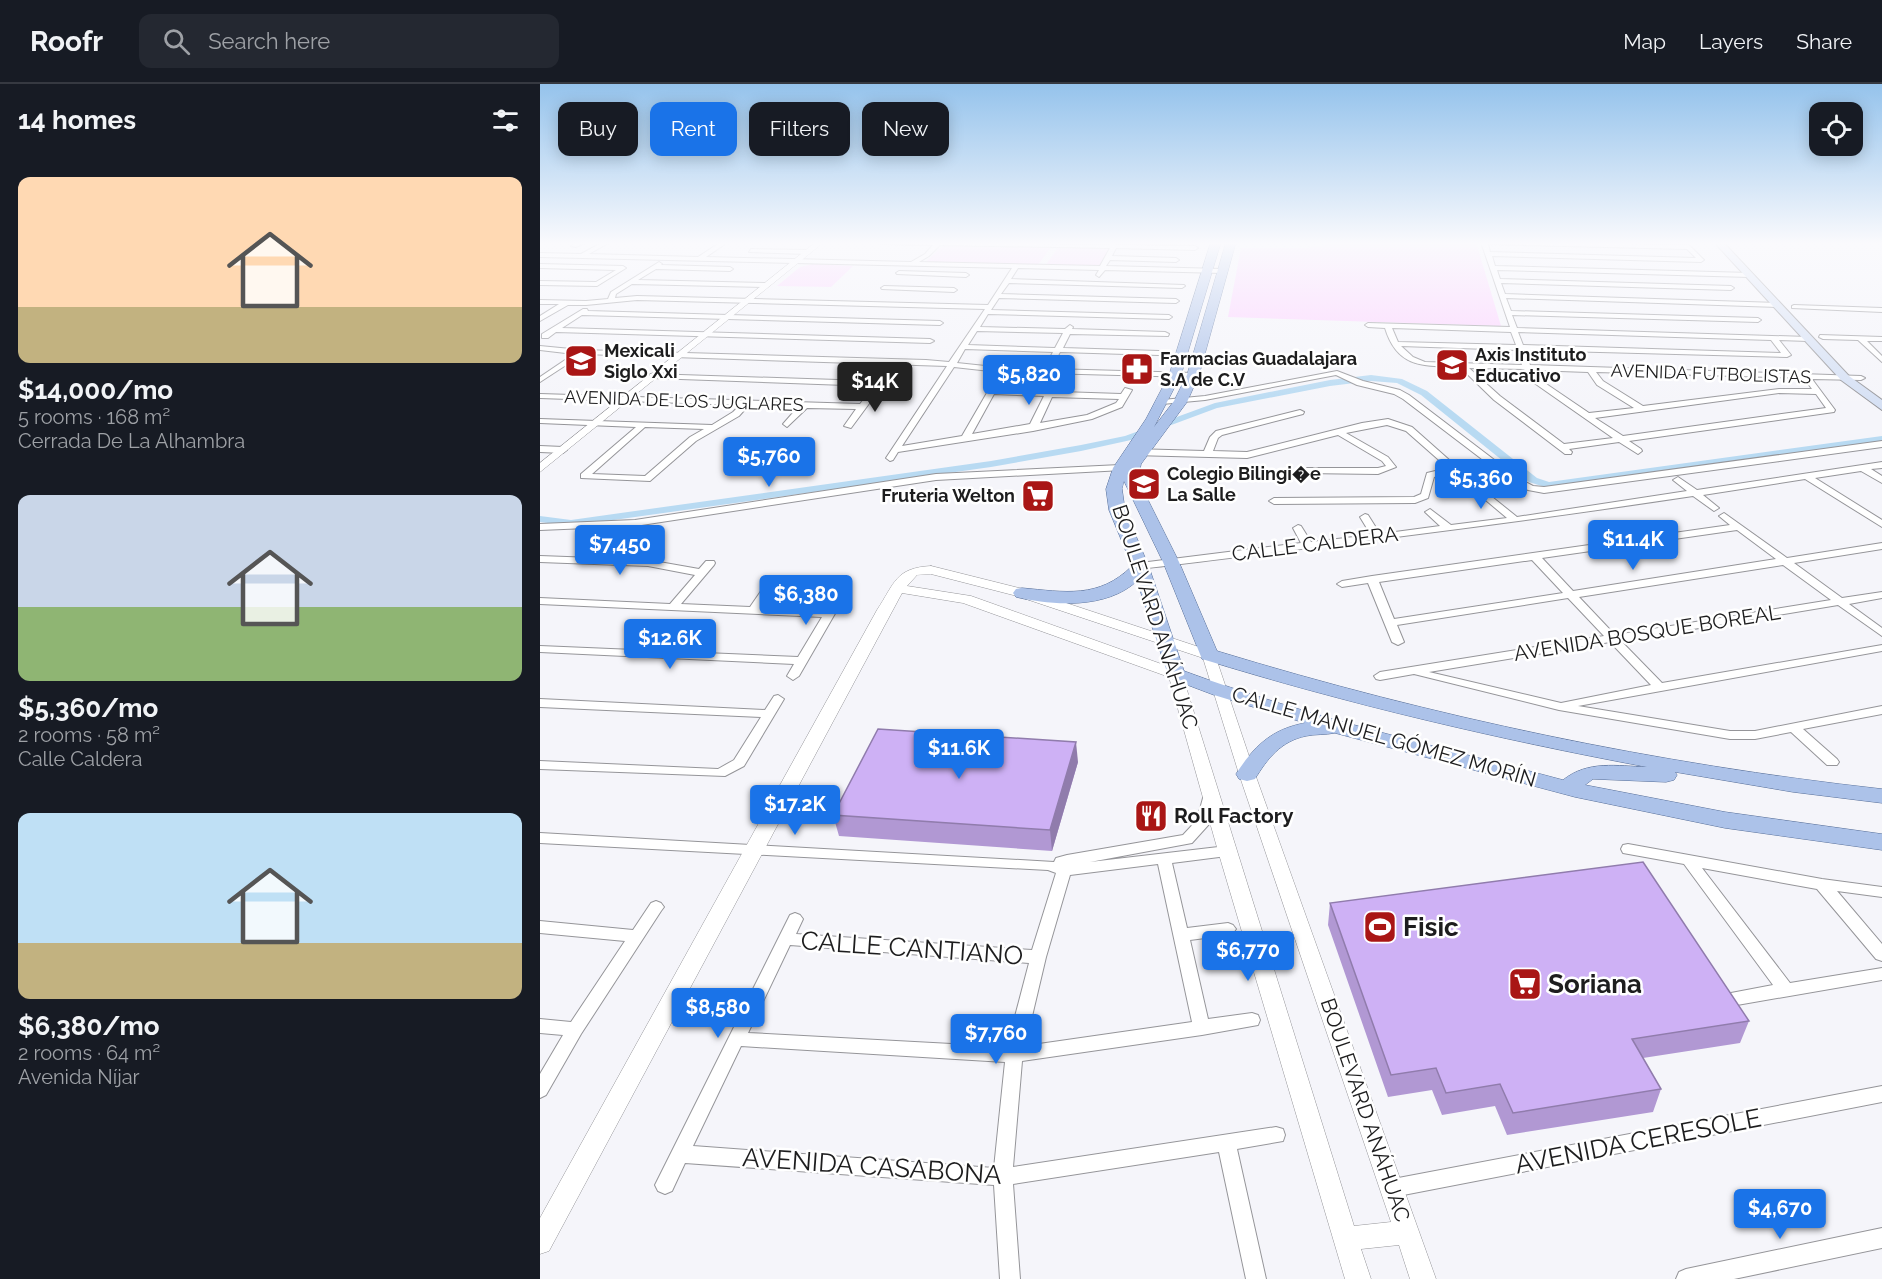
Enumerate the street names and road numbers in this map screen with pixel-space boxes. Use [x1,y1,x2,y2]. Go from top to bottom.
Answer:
street label: AVENIDA FUTBOLISTAS [1610,360,1812,387]
street label: AVENIDA DE LOS JUGLARES [564,386,804,415]
street label: BOULEVARD ANÁHUAC [1107,501,1204,732]
street label: CALLE CALDERA [1230,521,1399,566]
street label: AVENIDA BOSQUE BOREAL [1512,599,1782,666]
street label: CALLE MANUEL GÓMEZ MORÍN [1229,681,1539,792]
street label: CALLE CANTIANO [800,925,1024,971]
street label: BOULEVARD ANÁHUAC [1315,995,1415,1225]
street label: AVENIDA CERESOLE [1512,1102,1764,1180]
street label: AVENIDA CASABONA [741,1142,1003,1190]

